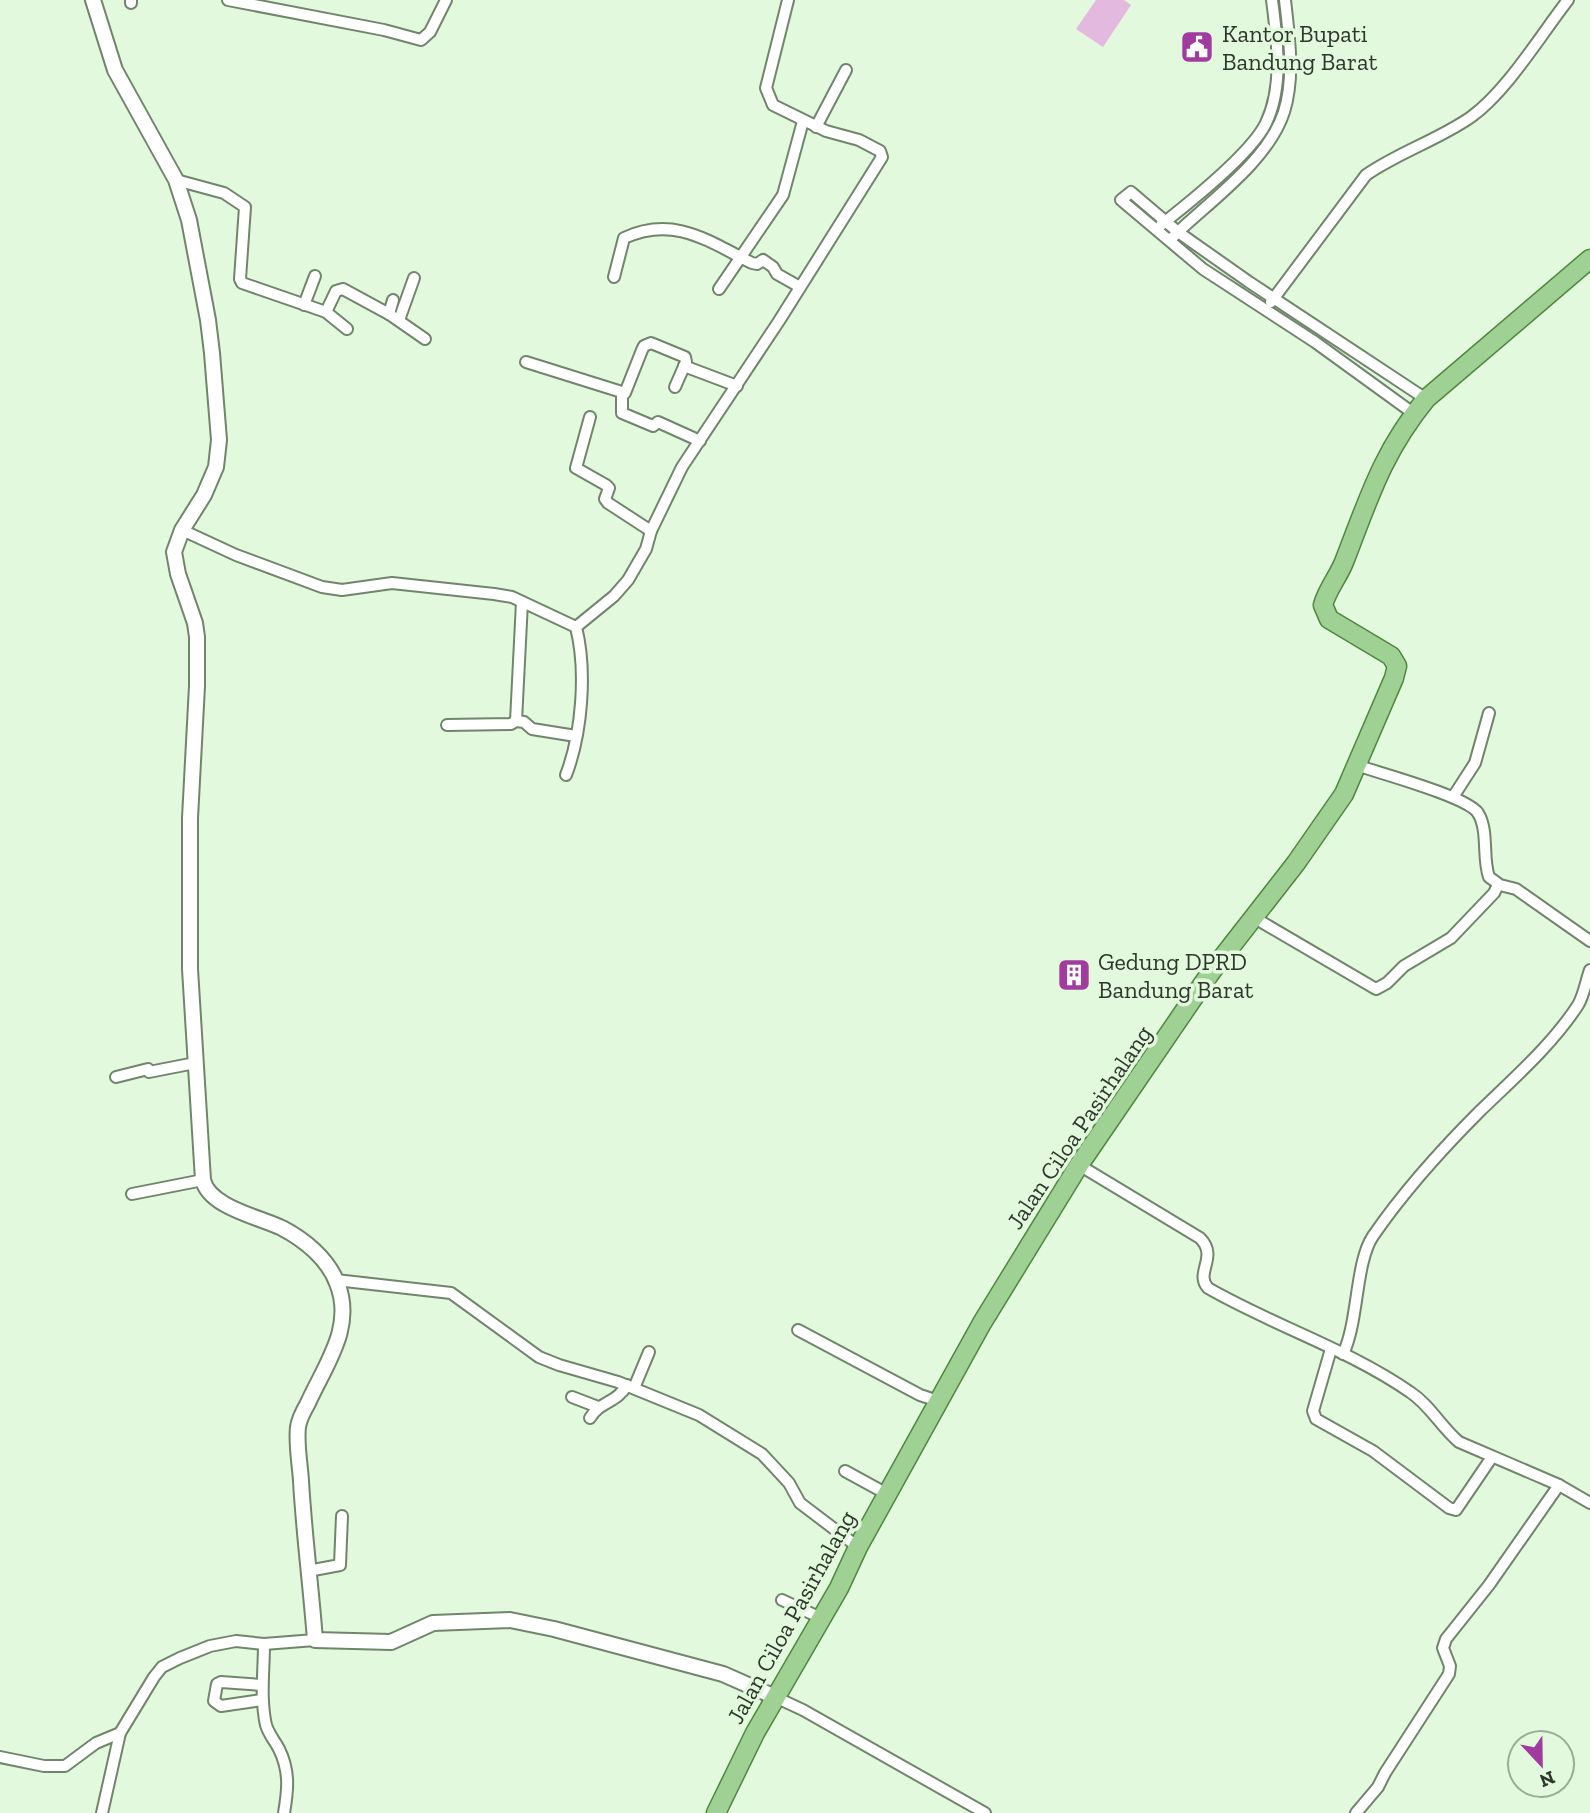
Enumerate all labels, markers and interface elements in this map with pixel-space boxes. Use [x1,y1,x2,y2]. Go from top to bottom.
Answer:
place label: Kantor Bupati Bandung Barat [1222,19,1378,76]
public building icon: Kantor Bupati Bandung Barat [1178,28,1216,66]
place label: Gedung DPRD Bandung Barat [1098,947,1254,1004]
building icon: Gedung DPRD Bandung Barat [1055,956,1093,994]
street label: Jalan Ciloa Pasirhalang [1000,1020,1158,1234]
street label: Jalan Ciloa Pasirhalang [720,1505,862,1729]
north arrow [1506,1729,1576,1799]
text: N [1536,1766,1558,1793]

